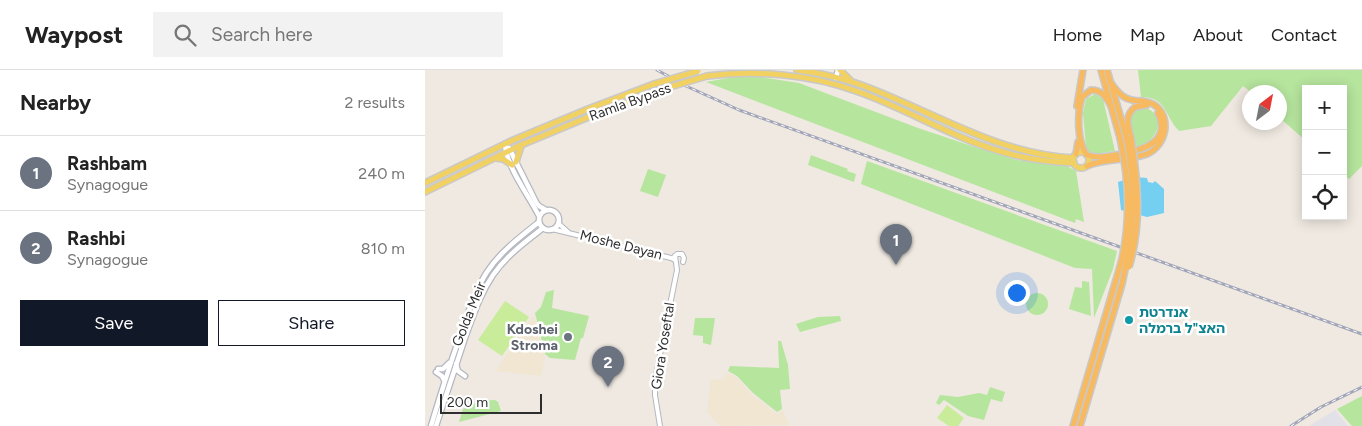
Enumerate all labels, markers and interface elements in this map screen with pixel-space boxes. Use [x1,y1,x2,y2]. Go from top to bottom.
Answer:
search box [153,12,503,57]
text: Waypost [25,20,123,49]
icon: search [171,21,199,49]
text: Search here [211,23,313,46]
text: Home [1053,24,1102,46]
text: Map [1130,24,1165,46]
text: About [1193,24,1243,46]
text: Contact [1271,24,1337,46]
street label: Ramla Bypass [587,79,673,125]
north arrow [1242,85,1287,130]
map controls [1302,85,1347,220]
button: + [1302,85,1347,130]
text: Nearby [20,90,91,115]
text: 2 results [345,93,405,112]
button: − [1302,130,1347,175]
text: Rashbam [67,152,147,175]
text: 1 [33,164,39,183]
text: 240 m [358,164,405,183]
text: Synagogue [67,175,148,194]
button: locate [1302,175,1347,220]
pin: 1 [880,224,912,265]
text: Rashbi [67,227,125,250]
street label: Moshe Dayan [578,227,664,263]
text: 2 [31,239,41,258]
text: 810 m [361,239,405,258]
text: Synagogue [67,250,148,269]
street label: Golda Meir [448,279,490,349]
your location [1004,280,1030,306]
button: Save [20,300,208,346]
button: Share [218,300,405,346]
street label: Giora Yoseftal [648,301,678,391]
place label: אנדרטת האצ"ל ברמלה [1139,304,1225,337]
marker: אנדרטת האצ"ל ברמלה [1123,314,1135,326]
place label: Kdoshei Stroma [507,321,558,354]
marker: Kdoshei Stroma [562,331,574,343]
pin: 2 [592,346,624,387]
scale bar [440,391,543,414]
text: 200 m [447,394,488,411]

